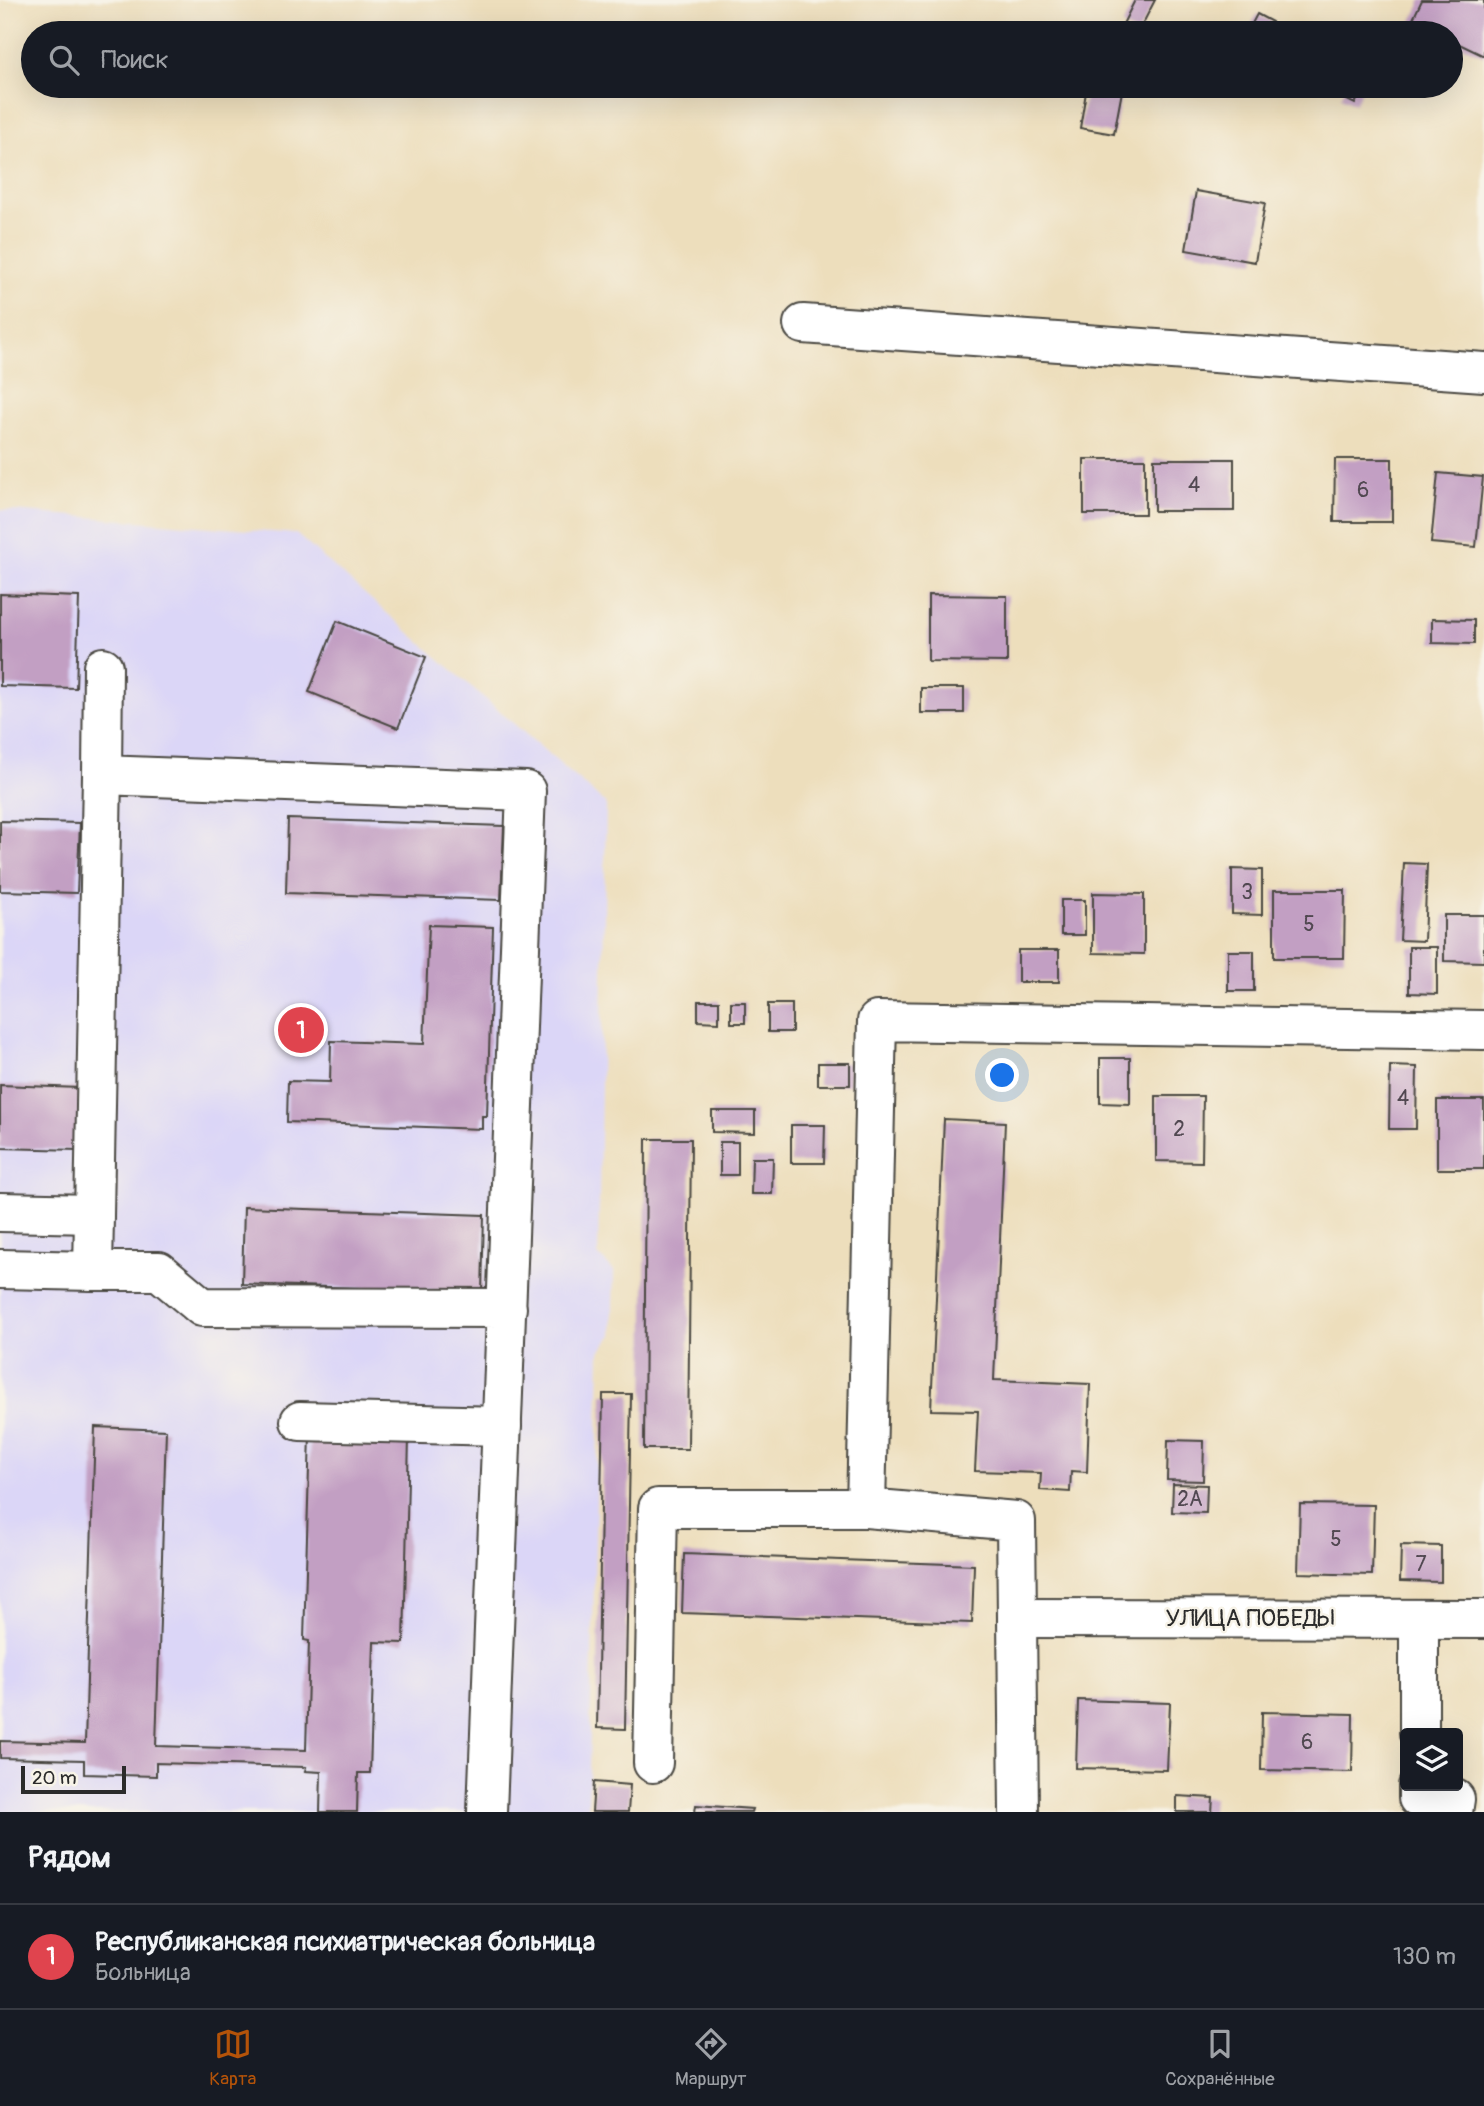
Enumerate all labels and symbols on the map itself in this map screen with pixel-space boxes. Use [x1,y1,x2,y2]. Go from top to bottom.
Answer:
house number: 4 [1188,472,1200,499]
house number: 6 [1357,477,1369,504]
house number: 3 [1241,879,1253,906]
house number: 5 [1303,911,1315,938]
pin: 1 [278,1004,324,1056]
your location [985,1058,1019,1092]
house number: 4 [1397,1085,1409,1112]
house number: 2 [1173,1116,1185,1143]
house number: 2А [1177,1486,1203,1513]
house number: 5 [1330,1526,1342,1553]
house number: 7 [1415,1551,1427,1578]
street label: УЛИЦА ПОБЕДЫ [1165,1604,1335,1633]
house number: 6 [1301,1729,1313,1756]
scale bar [21,1763,126,1795]

